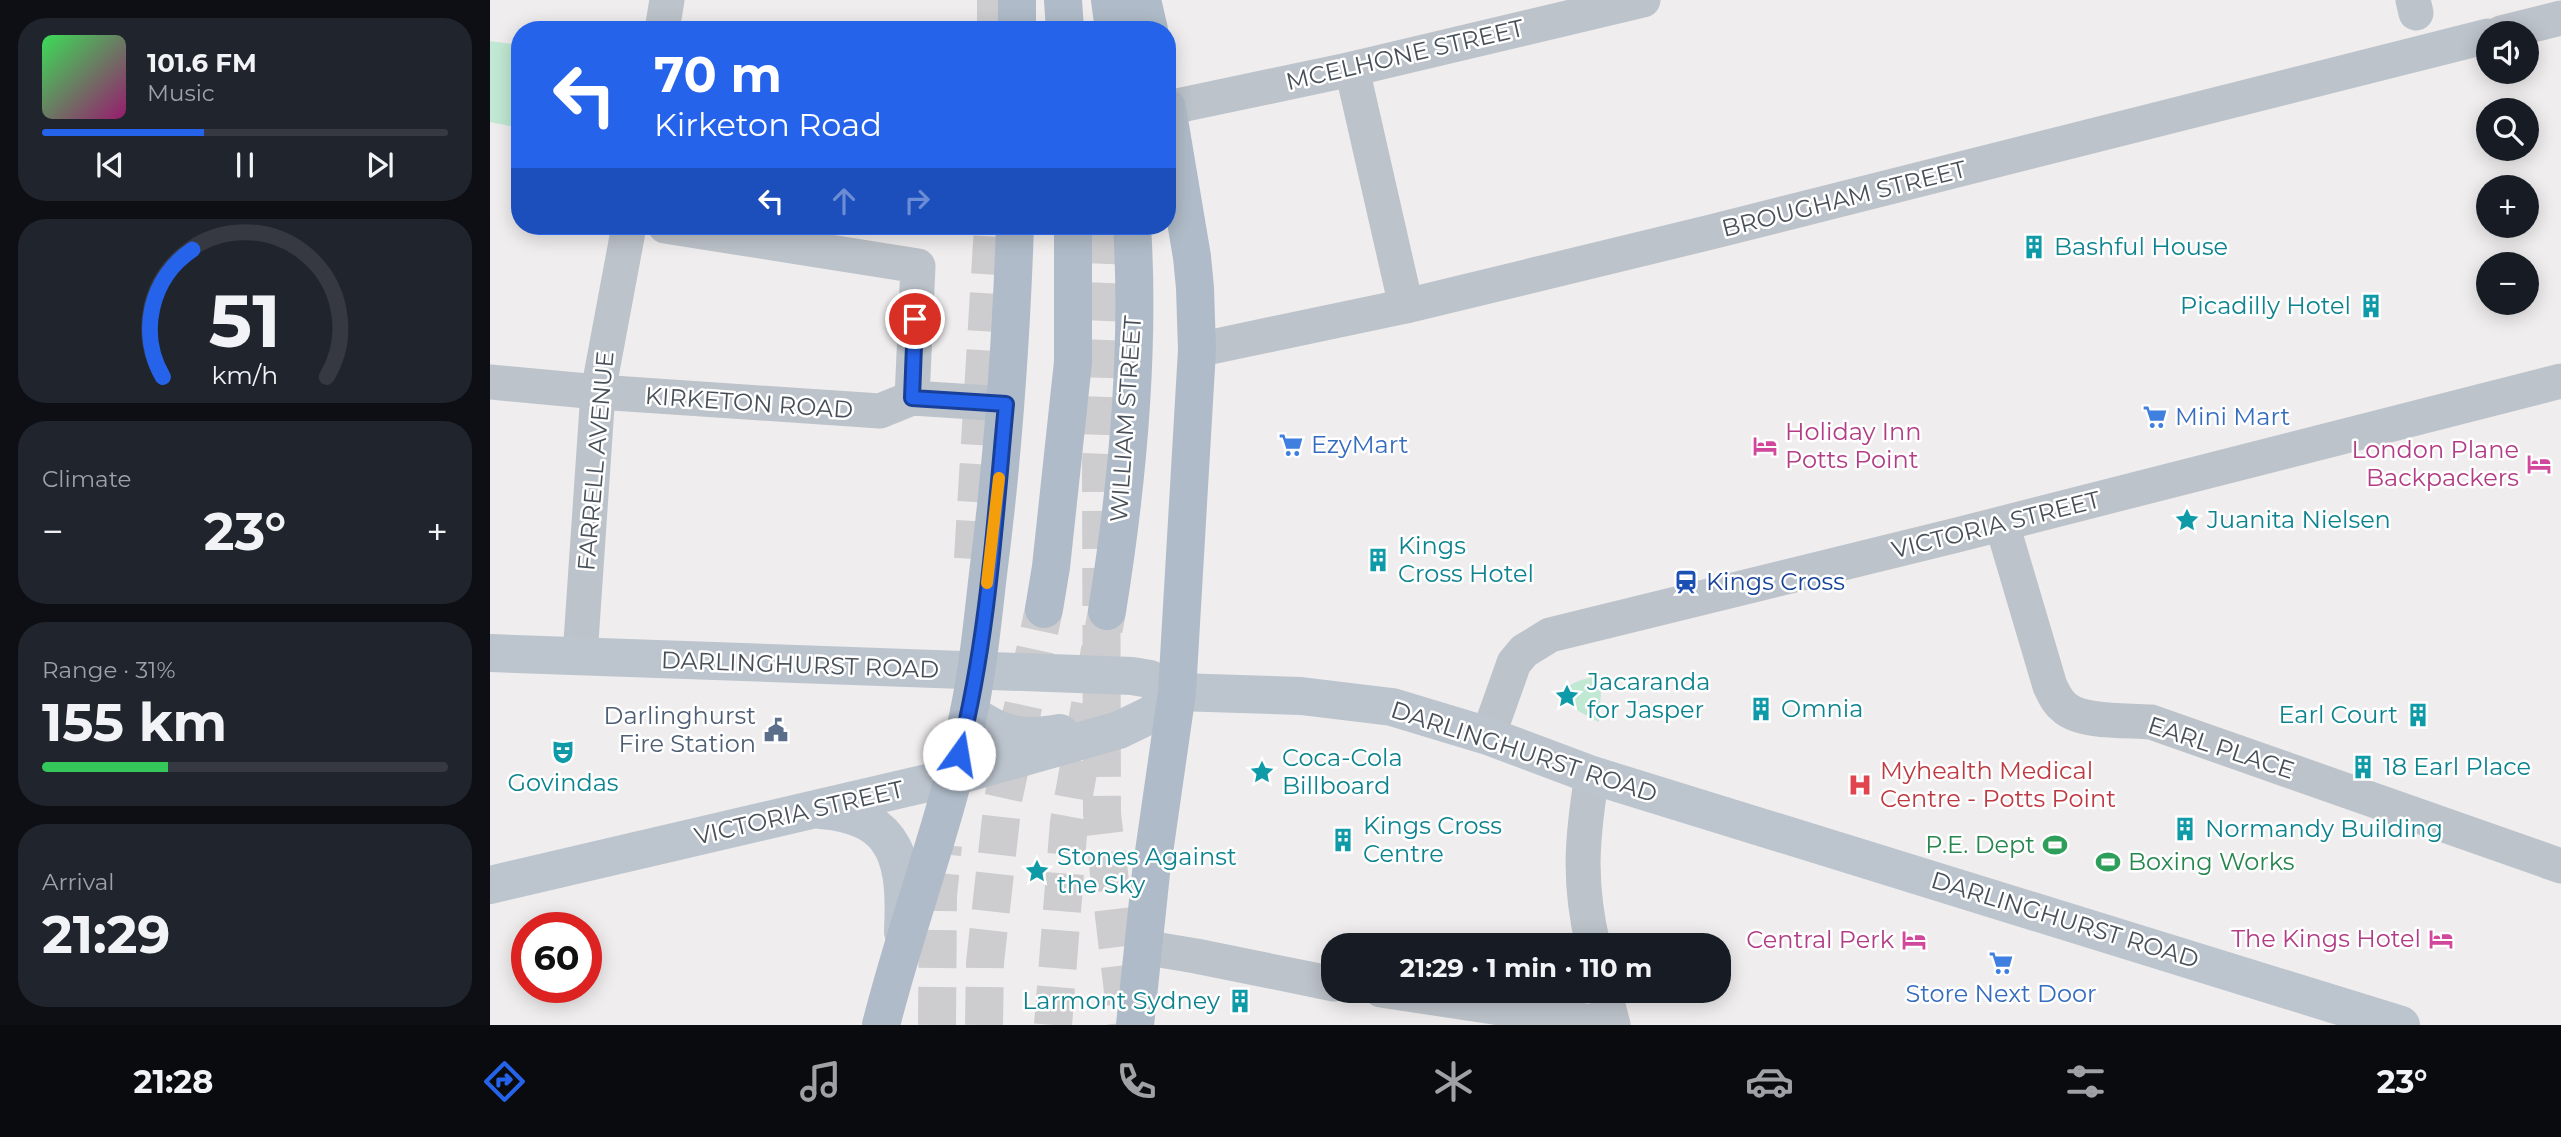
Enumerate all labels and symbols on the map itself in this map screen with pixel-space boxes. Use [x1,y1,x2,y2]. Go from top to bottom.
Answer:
street label: MCELHONE STREET [1283,13,1527,96]
street label: BROUGHAM STREET [1719,154,1969,243]
place label: Bashful House [2054,232,2228,261]
building icon: Bashful House [2020,233,2048,261]
pin [885,289,945,349]
place label: Picadilly Hotel [2180,291,2351,320]
building icon: Picadilly Hotel [2357,292,2385,320]
street label: WILLIAM STREET [1104,314,1147,523]
street label: FARRELL AVENUE [571,350,620,572]
street label: KIRKETON ROAD [644,381,854,424]
place label: Mini Mart [2175,402,2290,431]
supermarket icon: Mini Mart [2141,403,2169,431]
place label: Holiday Inn Potts Point [1785,417,1921,474]
place label: EzyMart [1311,430,1409,459]
supermarket icon: EzyMart [1277,431,1305,459]
hotel icon: Holiday Inn Potts Point [1751,432,1779,460]
place label: London Plane Backpackers [2351,435,2519,492]
hotel icon: London Plane Backpackers [2525,450,2553,478]
street label: VICTORIA STREET [1889,485,2103,564]
place label: Juanita Nielsen [2206,505,2391,534]
place icon: Juanita Nielsen [2173,506,2201,534]
place label: Kings Cross Hotel [1398,531,1534,588]
building icon: Kings Cross Hotel [1364,546,1392,574]
place label: Kings Cross [1706,567,1845,596]
station icon: Kings Cross [1672,568,1700,596]
street label: DARLINGHURST ROAD [660,645,940,684]
place label: Jacaranda for Jasper [1586,667,1710,724]
place icon: Jacaranda for Jasper [1553,682,1581,710]
place label: Omnia [1781,694,1863,723]
street label: DARLINGHURST ROAD [1387,695,1661,808]
building icon: Omnia [1747,695,1775,723]
place label: Earl Court [2278,700,2398,729]
place label: Darlinghurst Fire Station [604,701,756,758]
building icon: Earl Court [2404,701,2432,729]
street label: EARL PLACE [2144,710,2298,785]
public building icon: Darlinghurst Fire Station [762,716,790,744]
position arrow [922,717,996,791]
theatre icon: Govindas [549,738,577,766]
place label: Coca-Cola Billboard [1282,743,1403,800]
place label: 18 Earl Place [2383,752,2531,781]
building icon: 18 Earl Place [2349,753,2377,781]
place label: Myhealth Medical Centre - Potts Point [1880,756,2116,813]
place icon: Coca-Cola Billboard [1248,758,1276,786]
place label: Govindas [507,768,619,797]
hospital icon: Myhealth Medical Centre - Potts Point [1846,771,1874,799]
street label: VICTORIA STREET [692,774,906,851]
place label: Kings Cross Centre [1363,811,1502,868]
place label: Normandy Building [2205,814,2443,843]
building icon: Normandy Building [2171,815,2199,843]
building icon: Kings Cross Centre [1329,826,1357,854]
place label: P.E. Dept [1925,830,2035,859]
sports icon: P.E. Dept [2041,831,2069,859]
place label: Stones Against the Sky [1057,842,1237,899]
place label: Boxing Works [2128,847,2294,876]
sports icon: Boxing Works [2094,848,2122,876]
place icon: Stones Against the Sky [1023,857,1051,885]
street label: DARLINGHURST ROAD [1928,865,2202,974]
speed limit sign: 60 [511,912,602,1003]
place label: The Kings Hotel [2231,924,2421,953]
place label: Central Perk [1746,925,1895,954]
hotel icon: The Kings Hotel [2427,925,2455,953]
hotel icon: Central Perk [1900,926,1928,954]
supermarket icon: Store Next Door [1987,949,2015,977]
place label: Store Next Door [1905,979,2097,1008]
place label: Larmont Sydney [1022,986,1220,1015]
building icon: Larmont Sydney [1226,987,1254,1015]

